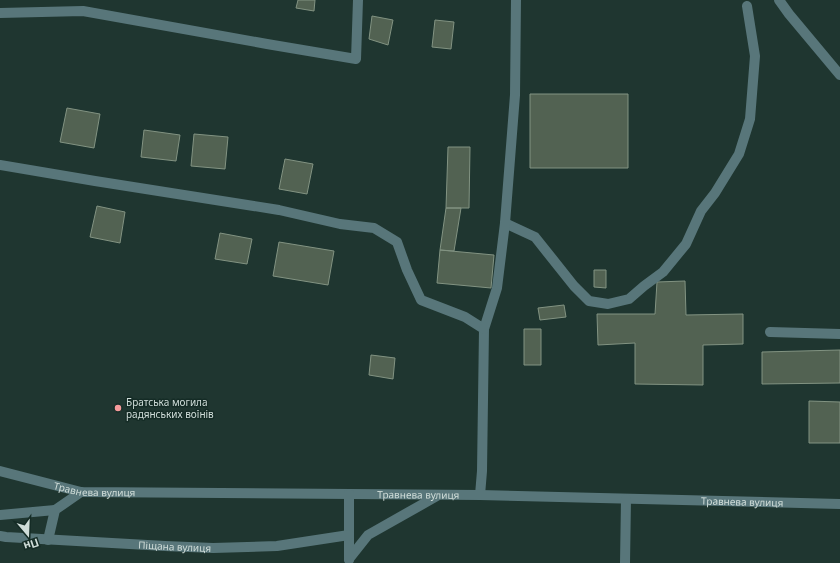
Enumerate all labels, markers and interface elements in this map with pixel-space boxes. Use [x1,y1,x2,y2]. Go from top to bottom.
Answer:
place label: Братська могила радянських воїнів [126,395,214,421]
marker: Братська могила радянських воїнів [113,403,123,413]
street label: Травнева вулиця [52,478,135,499]
street label: Травнева вулиця [377,487,459,502]
street label: Травнева вулиця [701,494,783,510]
north arrow [8,515,48,555]
text: Пн [22,535,41,555]
street label: Піщана вулиця [138,537,211,555]

